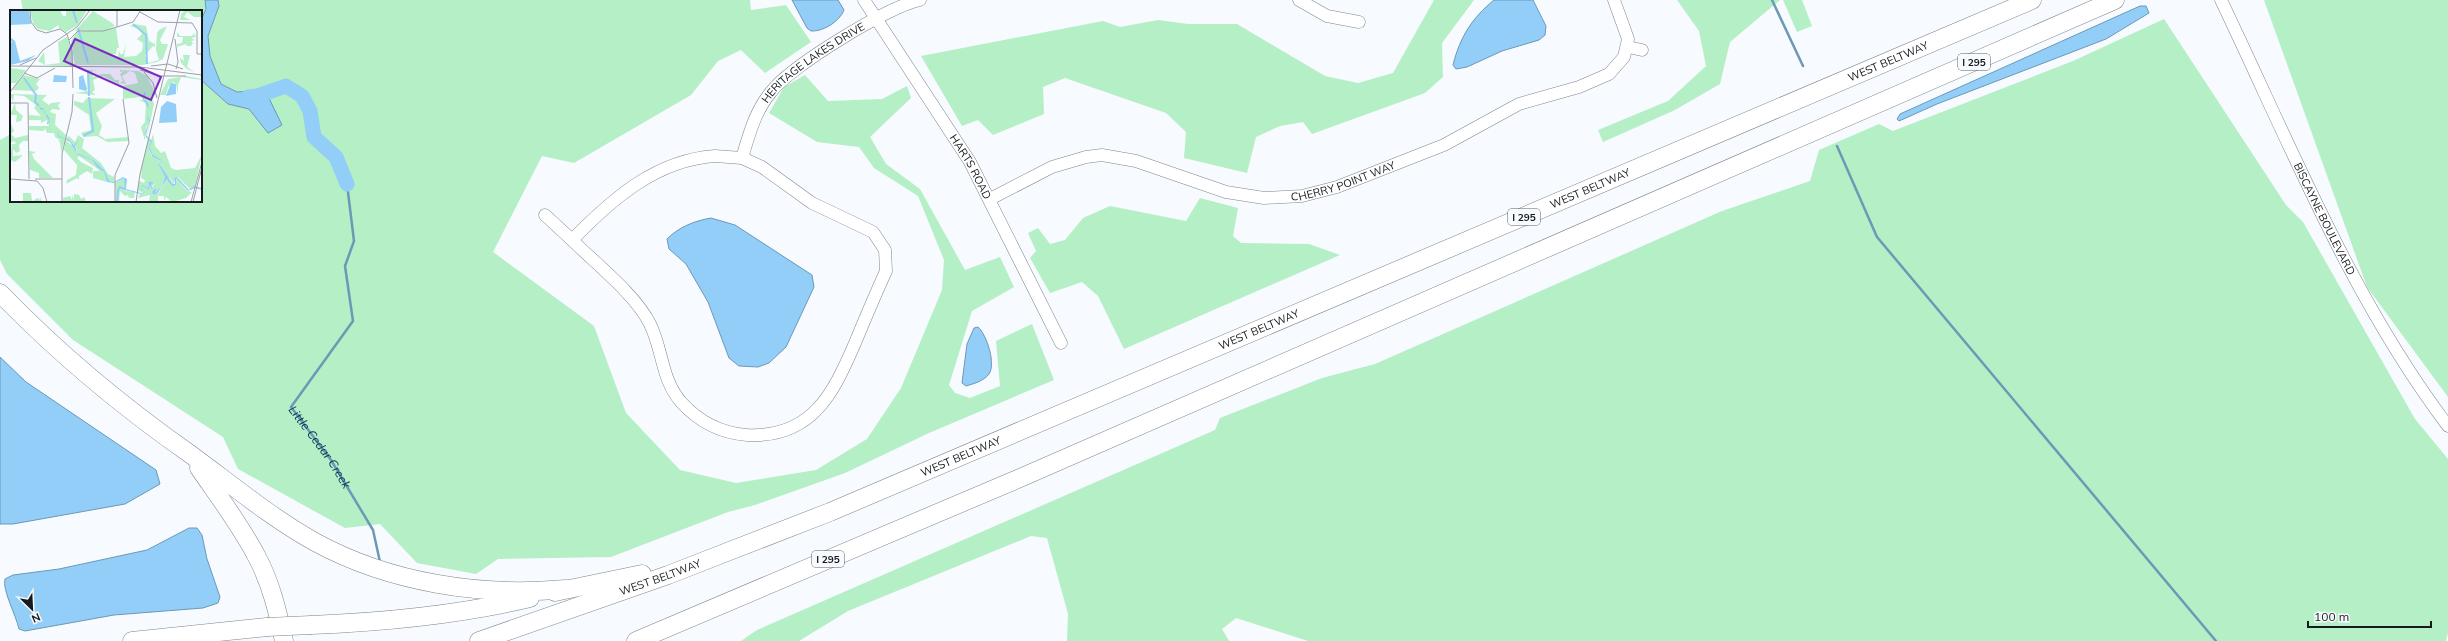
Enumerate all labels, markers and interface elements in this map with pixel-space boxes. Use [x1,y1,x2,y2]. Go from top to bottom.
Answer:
inset map [10,10,202,202]
street label: HERITAGE LAKES DRIVE [758,19,867,105]
street label: WEST BELTWAY [1846,38,1931,85]
road number: I 295 [1958,54,1990,70]
street label: HARTS ROAD [947,132,994,201]
street label: CHERRY POINT WAY [1291,158,1397,204]
street label: BISCAYNE BOULEVARD [2291,160,2358,277]
street label: WEST BELTWAY [1548,165,1632,212]
road number: I 295 [1508,209,1540,225]
street label: WEST BELTWAY [1216,306,1301,353]
water label: Little Cedar Creek [286,402,355,492]
street label: WEST BELTWAY [918,433,1003,480]
road number: I 295 [812,551,844,567]
street label: WEST BELTWAY [617,556,703,598]
north arrow [12,589,52,629]
scale bar [2308,603,2431,629]
text: 100 m [2314,609,2349,624]
text: N [29,610,43,626]

